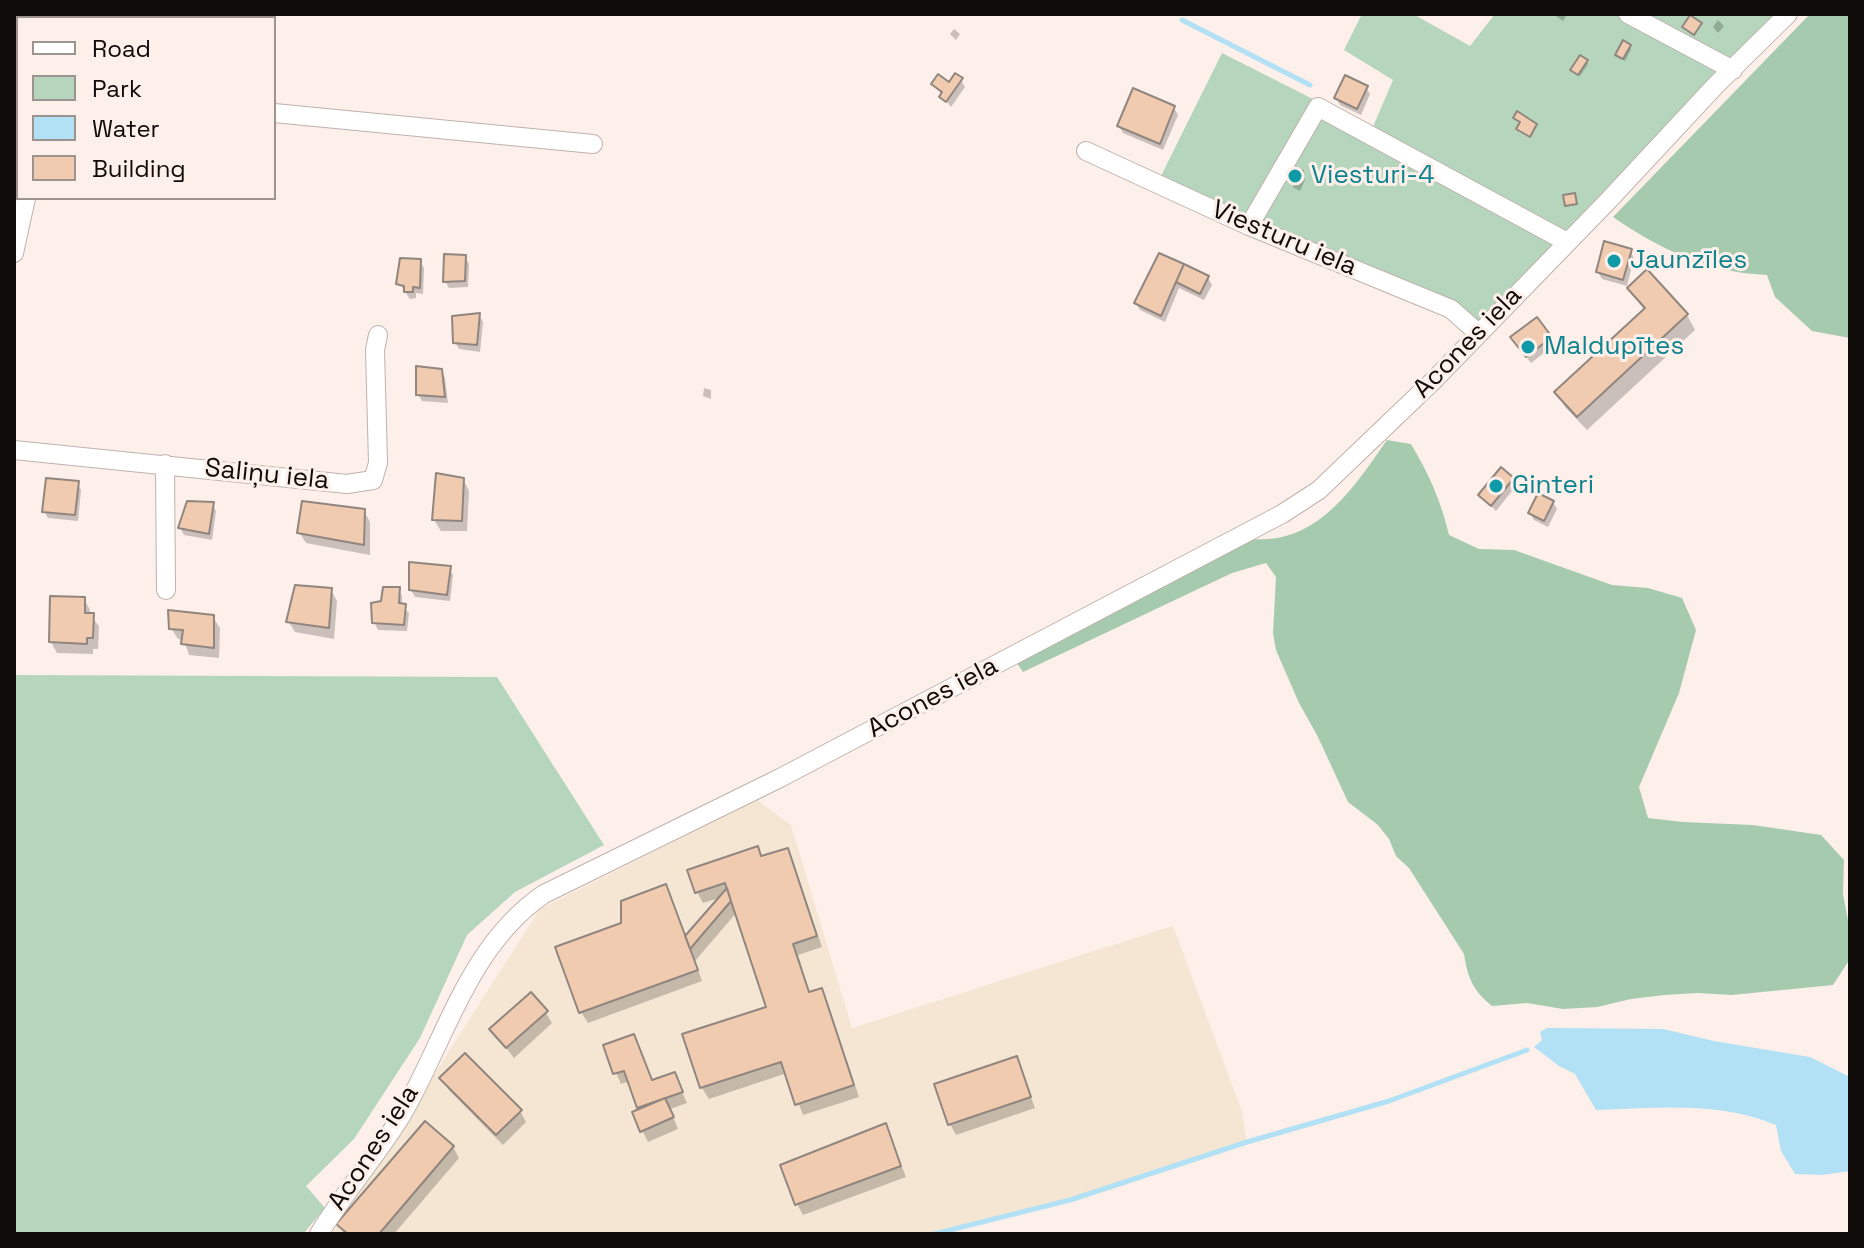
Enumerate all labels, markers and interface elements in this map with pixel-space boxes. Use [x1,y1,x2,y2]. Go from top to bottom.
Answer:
legend [16,16,276,200]
text: Road [92,33,151,64]
text: Park [92,73,142,104]
text: Water [92,113,160,144]
text: Building [92,153,186,184]
place label: Viesturi-4 [1311,160,1434,192]
marker: Viesturi-4 [1286,167,1304,185]
street label: Viesturu iela [1207,194,1361,284]
place label: Jaunzīles [1630,245,1747,277]
marker: Jaunzīles [1605,252,1623,270]
street label: Acones iela [1407,281,1529,405]
place label: Maldupītes [1544,331,1684,363]
marker: Maldupītes [1519,338,1537,356]
street label: Saliņu iela [203,453,331,497]
place label: Ginteri [1512,470,1594,502]
marker: Ginteri [1487,477,1505,495]
street label: Acones iela [863,651,1003,745]
street label: Acones iela [322,1080,426,1216]

